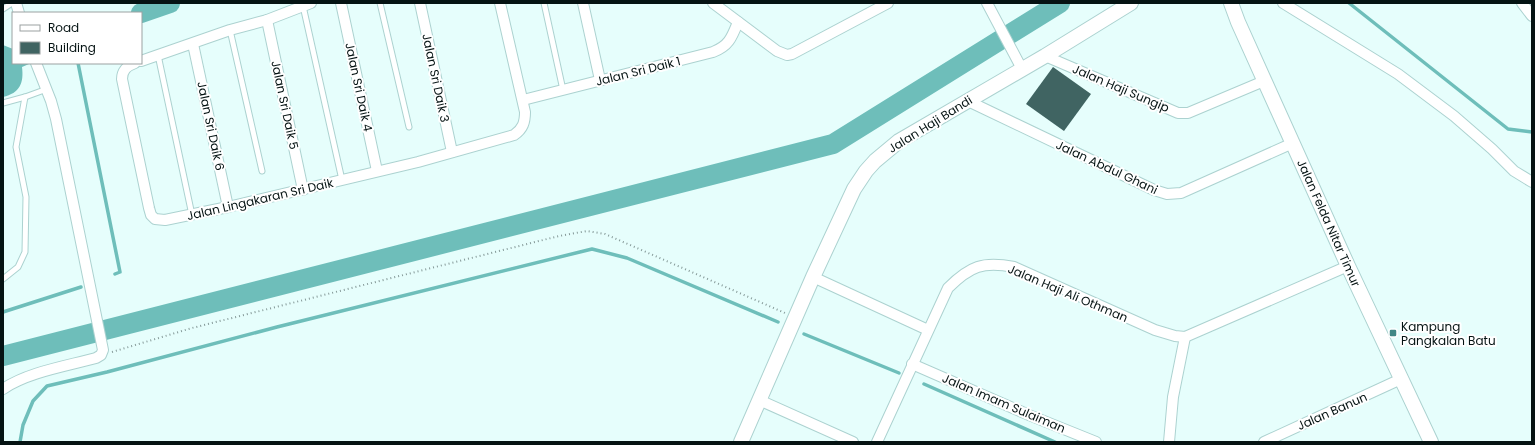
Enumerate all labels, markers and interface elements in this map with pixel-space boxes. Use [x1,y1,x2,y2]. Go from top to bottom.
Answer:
legend [12,12,142,64]
text: Road [48,19,79,36]
street label: Jalan Sri Daik 3 [418,32,454,124]
text: Building [48,39,96,56]
street label: Jalan Sri Daik 4 [341,41,377,134]
street label: Jalan Sri Daik 1 [594,52,682,90]
street label: Jalan Sri Daik 5 [267,59,303,151]
street label: Jalan Haji Sungip [1070,60,1172,116]
street label: Jalan Sri Daik 6 [193,80,229,172]
street label: Jalan Haji Bandi [885,91,975,157]
street label: Jalan Abdul Ghani [1053,136,1161,198]
street label: Jalan Felda Nitar Timur [1293,157,1365,290]
street label: Jalan Lingakaran Sri Daik [185,174,336,224]
street label: Jalan Haji Ali Othman [1005,260,1131,326]
place label: Kampung Pangkalan Batu [1401,318,1496,349]
marker: Kampung Pangkalan Batu [1388,328,1398,338]
street label: Jalan Imam Sulaiman [940,369,1068,437]
street label: Jalan Banun [1294,388,1370,434]

